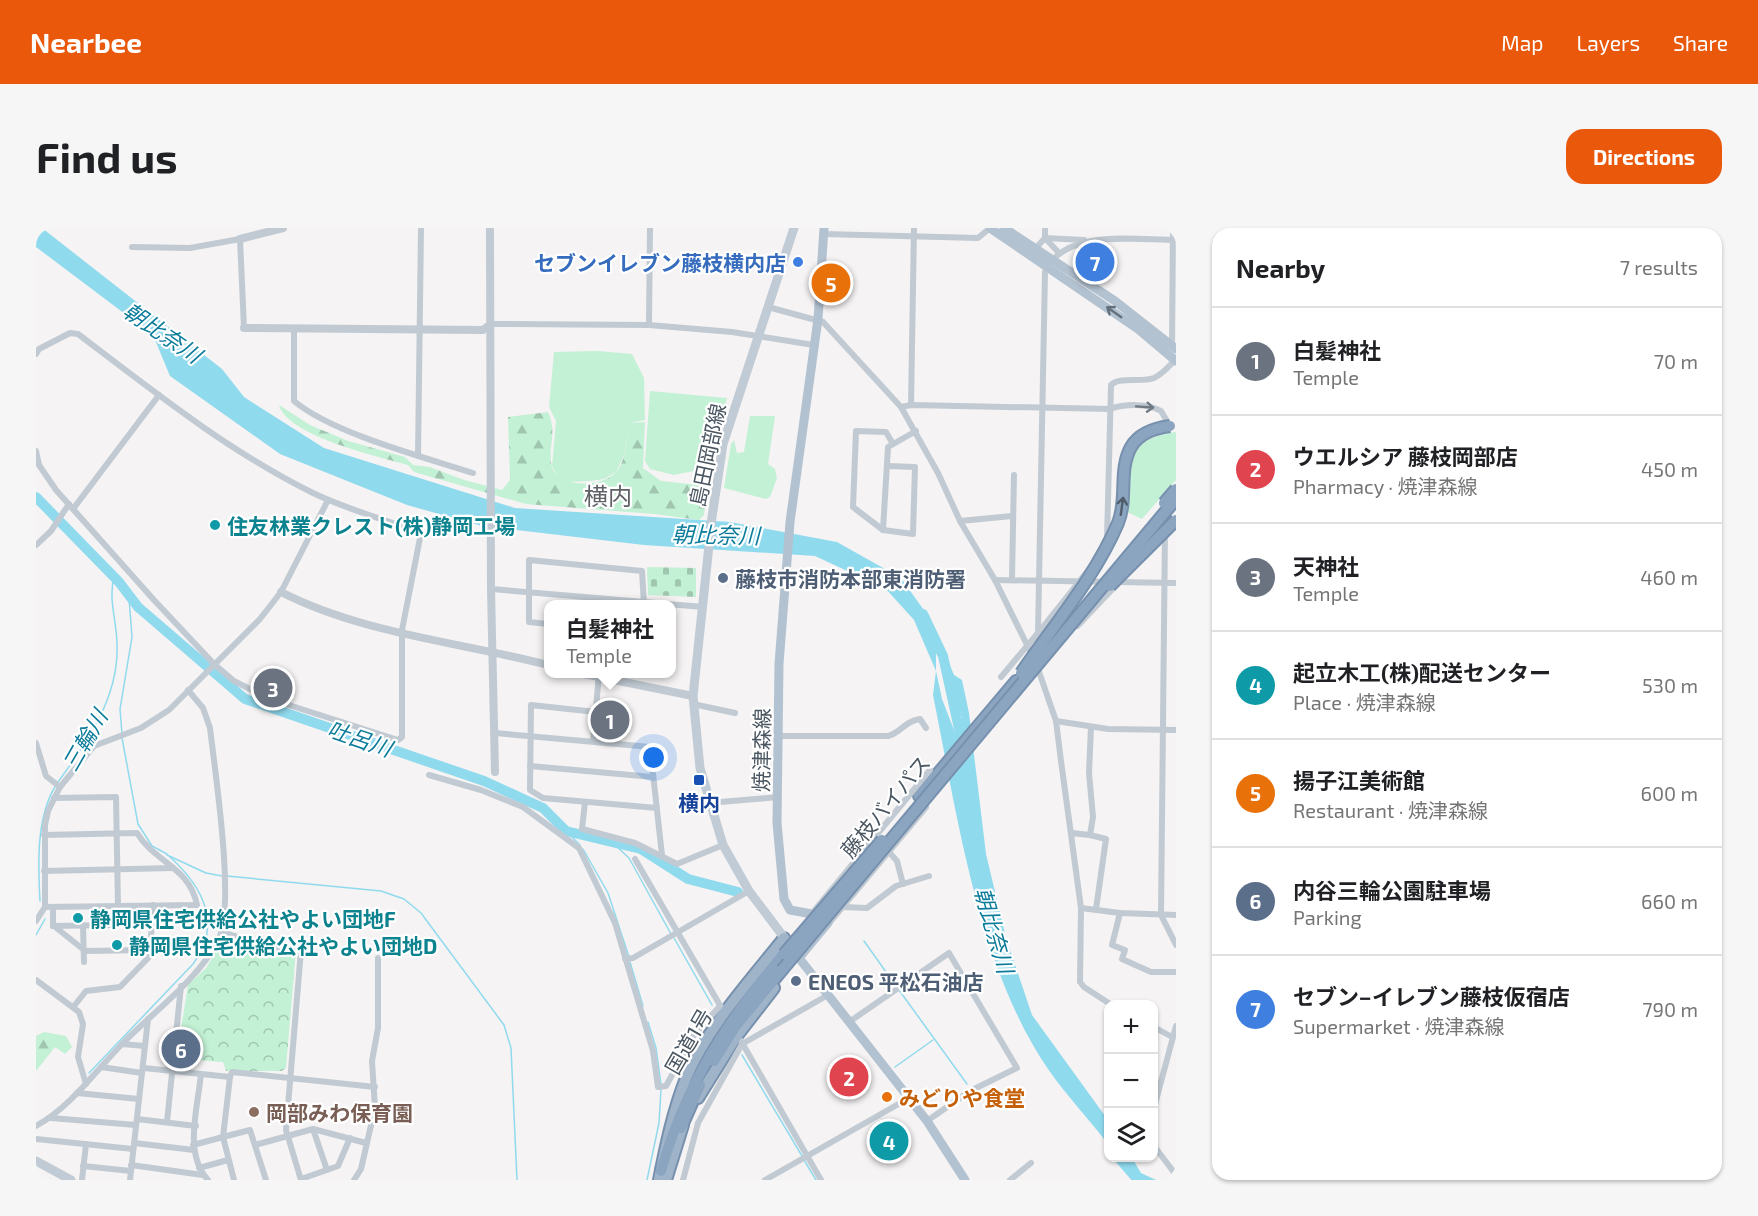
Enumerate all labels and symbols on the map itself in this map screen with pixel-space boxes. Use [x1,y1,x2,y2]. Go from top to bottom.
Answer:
pin: 7 [1076,240,1114,285]
place label: セブンイレブン藤枝横内店 [534,250,786,275]
marker: セブンイレブン藤枝横内店 [791,255,805,269]
pin: 5 [812,260,850,306]
water label: 朝比奈川 [119,297,208,368]
one-way arrow [1106,306,1122,318]
street label: 島田岡部線 [684,401,730,509]
one-way arrow [1134,402,1154,413]
district label: 横内 [584,481,632,510]
one-way arrow [1116,497,1127,516]
place label: 住友林業クレスト(株)静岡工場 [227,513,515,538]
marker: 住友林業クレスト(株)静岡工場 [208,518,222,532]
water label: 朝比奈川 [672,520,762,548]
place label: 藤枝市消防本部東消防署 [735,566,966,591]
marker: 藤枝市消防本部東消防署 [716,571,730,585]
pin: 3 [254,666,292,710]
pin: 1 [590,698,630,742]
water label: 三輪川 [56,703,113,775]
street label: 焼津森線 [748,708,774,792]
water label: 吐呂川 [325,715,397,762]
your location [639,743,668,772]
street label: 藤枝バイパス [835,750,935,862]
marker: 横内 [692,773,706,787]
place label: 横内 [678,790,720,815]
water label: 朝比奈川 [970,884,1020,978]
place label: 静岡県住宅供給公社やよい団地F [90,906,396,931]
marker: 静岡県住宅供給公社やよい団地F [71,911,85,925]
place label: 静岡県住宅供給公社やよい団地D [129,933,437,958]
marker: 静岡県住宅供給公社やよい団地D [110,938,124,952]
place label: ENEOS 平松石油店 [808,969,984,994]
marker: ENEOS 平松石油店 [789,974,803,988]
street label: 国道1号 [659,1004,717,1078]
pin: 6 [162,1026,200,1072]
pin: 2 [830,1054,868,1100]
place label: みどりや食堂 [899,1085,1025,1110]
marker: みどりや食堂 [880,1090,894,1104]
place label: 岡部みわ保育園 [266,1100,413,1125]
marker: 岡部みわ保育園 [247,1105,261,1119]
pin: 4 [870,1118,908,1164]

